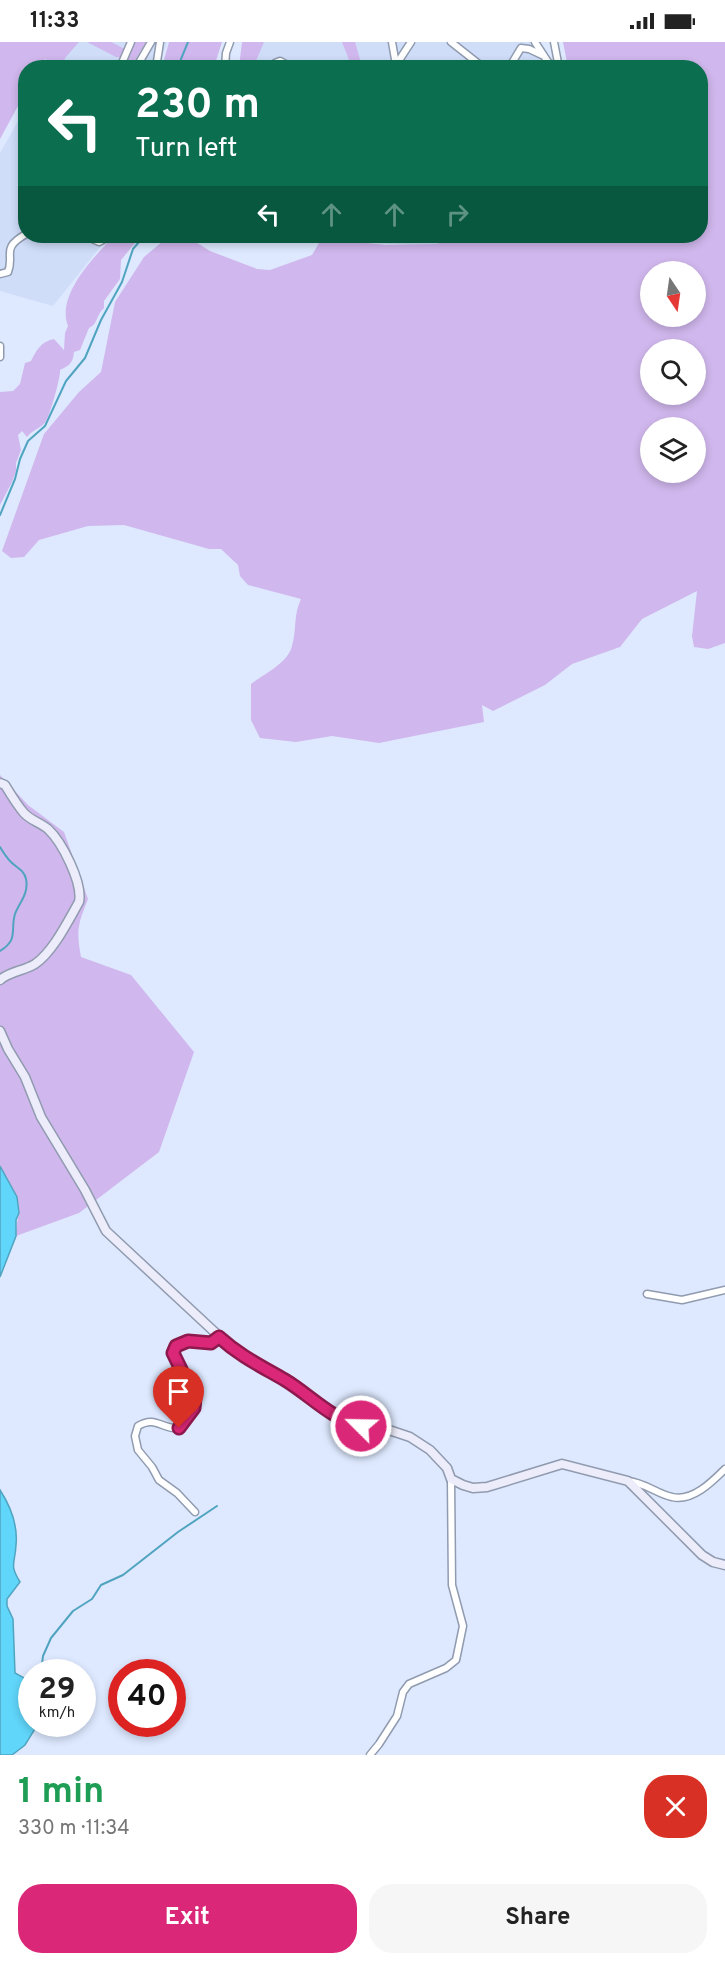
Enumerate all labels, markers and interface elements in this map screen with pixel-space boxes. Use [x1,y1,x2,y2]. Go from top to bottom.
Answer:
text: 11:33 [30,8,79,35]
text: 230 m [135,80,260,133]
icon: left [36,84,114,162]
text: Turn left [135,132,237,166]
icon: left [252,198,285,231]
icon: ahead [315,198,348,231]
icon: ahead [378,198,411,231]
icon: right [441,198,474,231]
north arrow [640,261,706,327]
map controls [640,261,706,483]
button: search [640,339,706,405]
button: layers [640,417,706,483]
pin [153,1366,204,1428]
icon: arrive [162,1375,195,1408]
position arrow [329,1394,393,1458]
speed limit sign: 40 [108,1659,186,1737]
text: 29 [39,1672,75,1709]
text: km/h [39,1704,75,1723]
text: 1 min [18,1770,104,1816]
button: close [644,1775,707,1838]
text: 330 m · 11:34 [18,1816,130,1842]
button: Exit [18,1884,357,1953]
button: Share [369,1884,707,1953]

